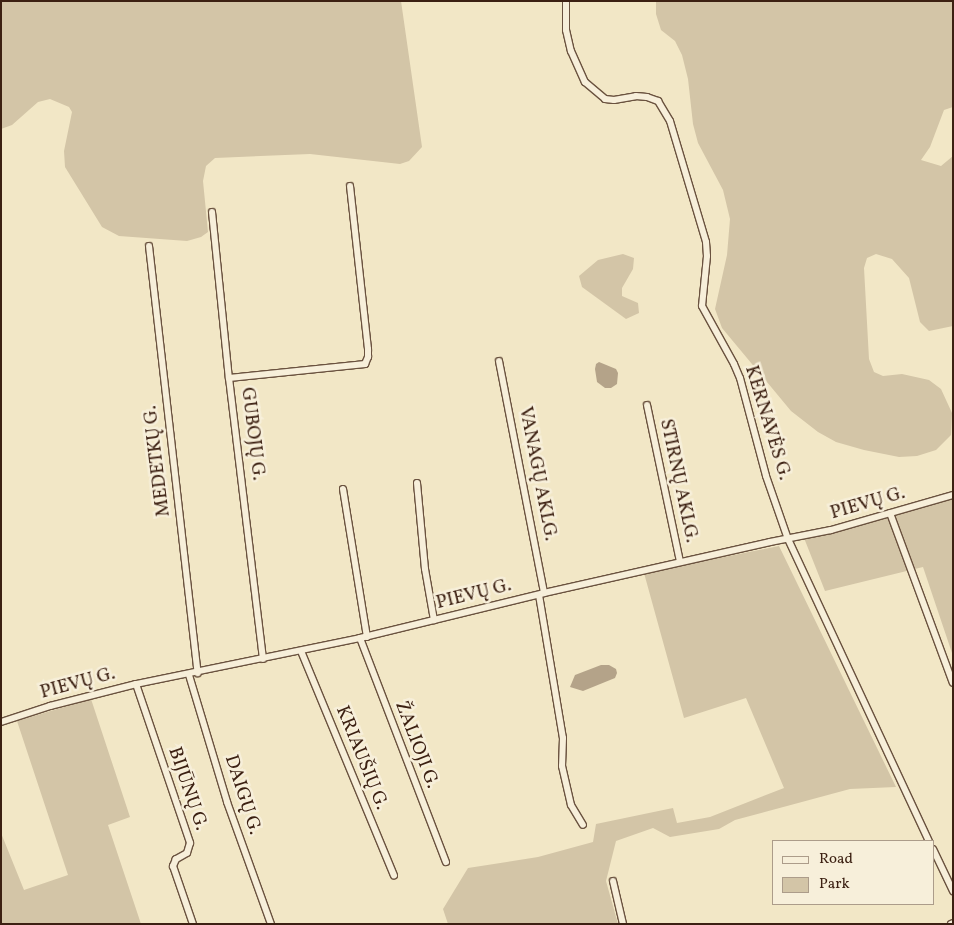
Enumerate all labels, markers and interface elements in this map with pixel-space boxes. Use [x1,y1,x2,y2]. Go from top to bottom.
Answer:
street label: KERNAVĖS G. [739,363,795,483]
street label: GUBOJŲ G. [235,386,269,482]
street label: MEDETKŲ G. [140,404,176,518]
street label: VANAGŲ AKLG. [513,405,561,543]
street label: STIRNŲ AKLG. [654,417,702,545]
street label: PIEVŲ G. [828,482,908,526]
street label: PIEVŲ G. [434,575,514,615]
street label: PIEVŲ G. [38,663,118,705]
street label: ŽALIOJI G. [389,698,443,792]
street label: KRIAUŠIŲ G. [330,703,392,813]
street label: BIJŪNŲ G. [162,744,212,834]
street label: DAIGŲ G. [218,752,266,838]
legend [772,840,934,905]
text: Road [819,849,853,870]
text: Park [819,874,850,895]

